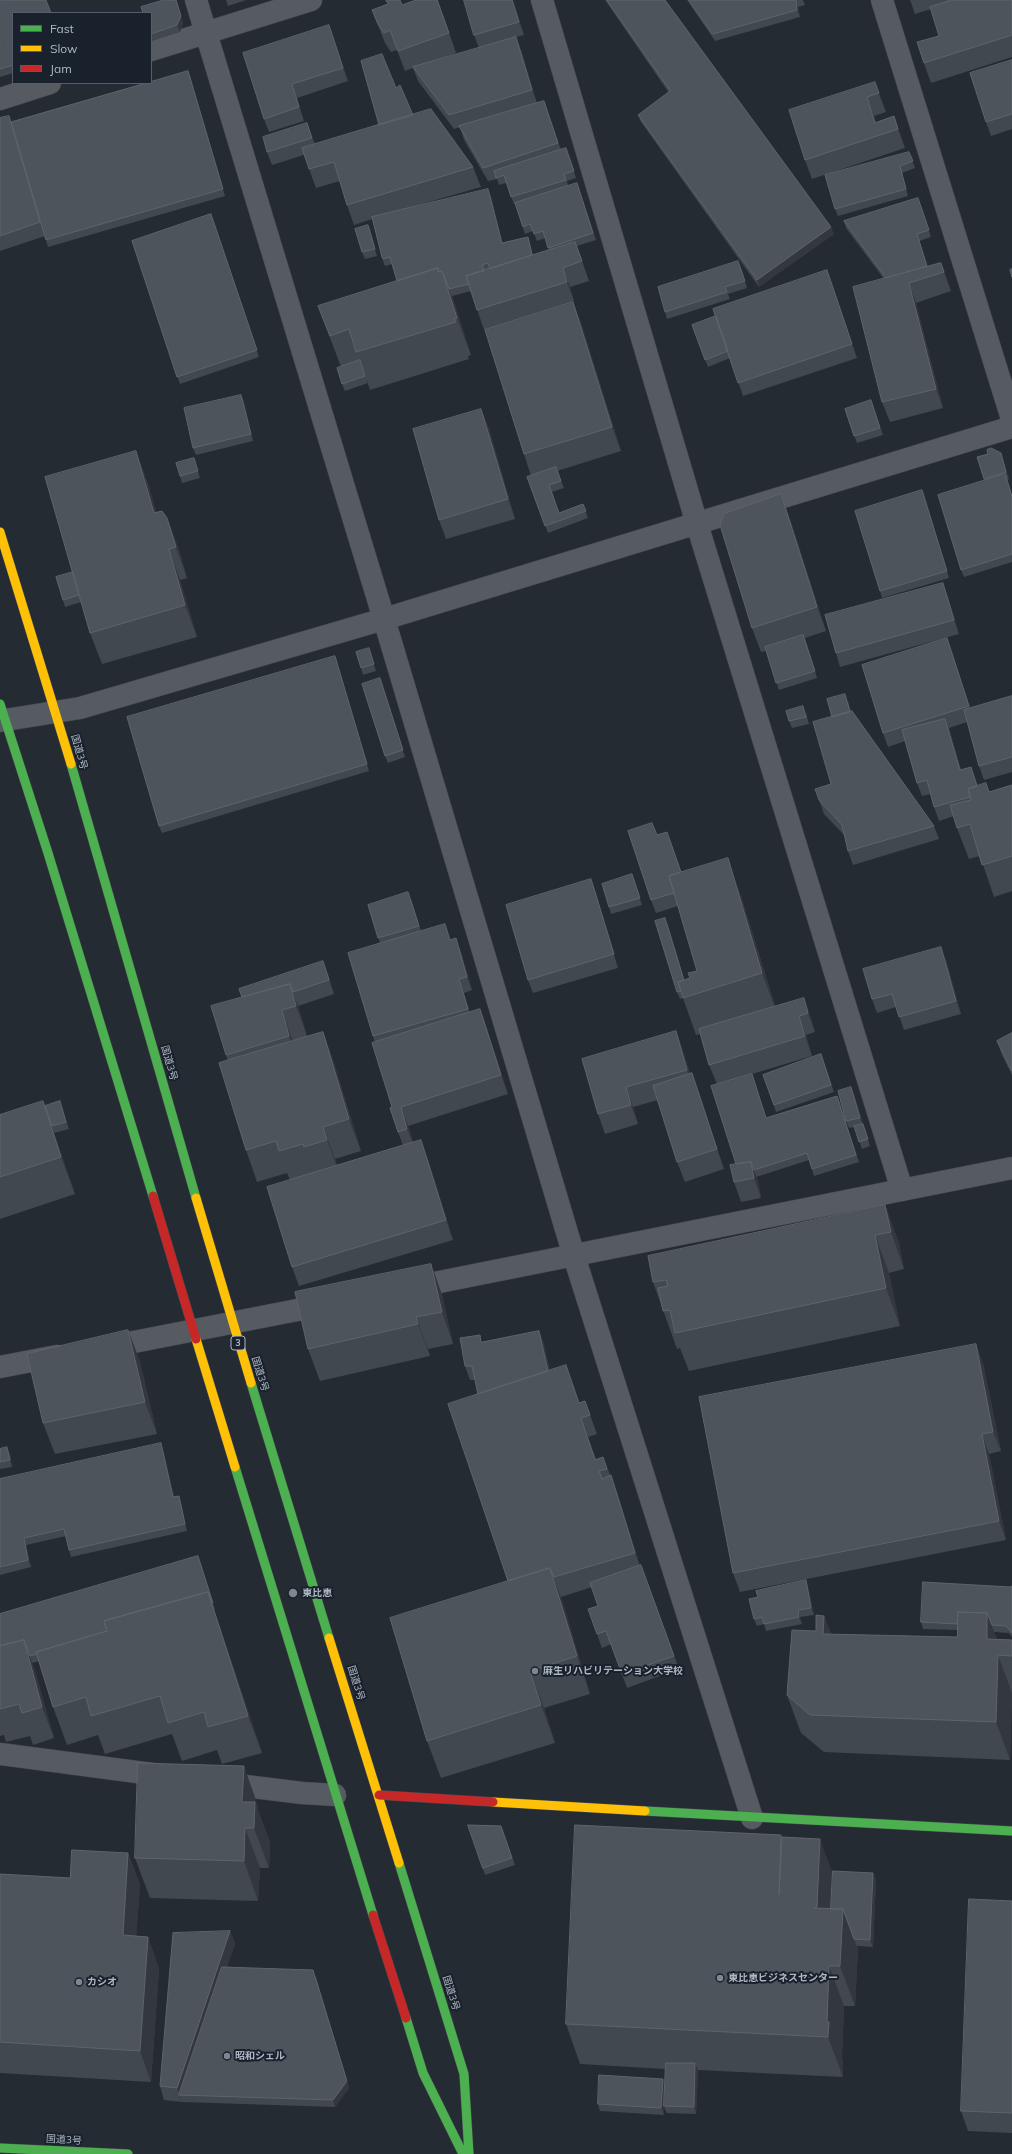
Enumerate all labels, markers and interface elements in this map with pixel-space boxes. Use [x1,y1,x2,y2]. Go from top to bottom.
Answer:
legend [12,12,152,84]
text: Fast [50,21,74,36]
text: Slow [50,41,78,56]
text: Jam [50,61,72,76]
street label: 国道3号 [68,733,90,771]
street label: 国道3号 [158,1044,180,1082]
road number: 3 [231,1336,245,1350]
street label: 国道3号 [249,1355,271,1393]
marker: 東比恵 [287,1587,299,1599]
place label: 東比恵 [302,1587,332,1599]
street label: 国道3号 [345,1664,367,1702]
place label: 麻生リハビリテーション大学校 [543,1665,683,1677]
marker: 麻生リハビリテーション大学校 [530,1666,540,1676]
place label: 東比恵ビジネスセンター [728,1972,838,1984]
marker: 東比恵ビジネスセンター [715,1973,725,1983]
street label: 国道3号 [440,1974,462,2012]
place label: カシオ [87,1976,117,1988]
marker: カシオ [74,1977,84,1987]
place label: 昭和シェル [235,2050,285,2062]
marker: 昭和シェル [222,2051,232,2061]
street label: 国道3号 [46,2133,82,2147]

